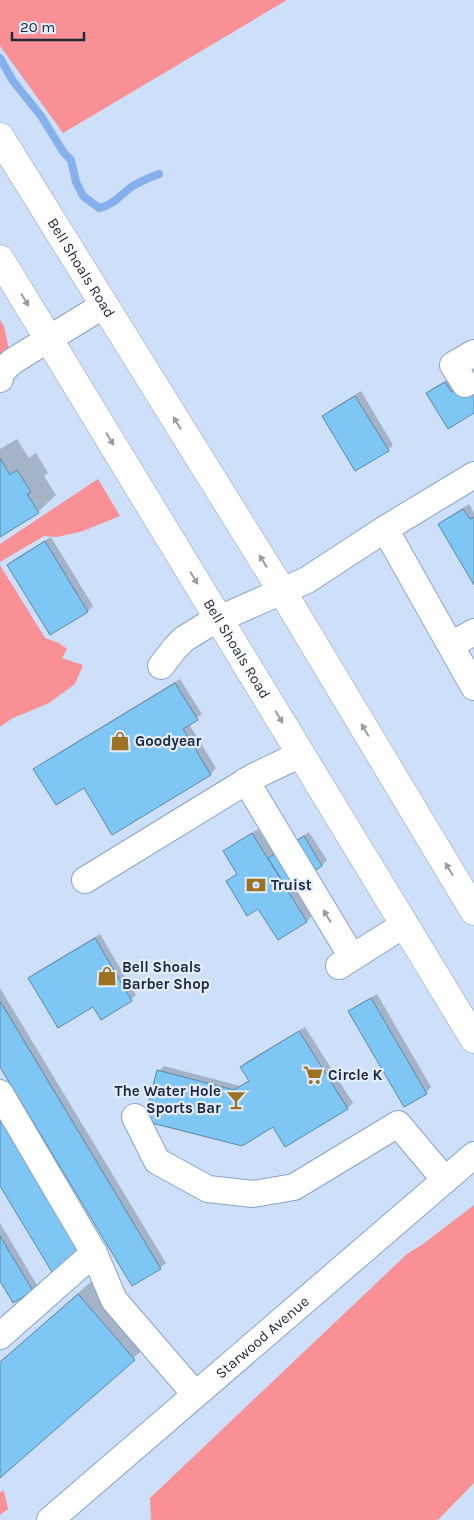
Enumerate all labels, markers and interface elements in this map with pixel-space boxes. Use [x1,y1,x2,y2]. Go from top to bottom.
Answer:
scale bar [12,10,85,42]
text: 20 m [20,18,55,36]
street label: Bell Shoals Road [44,215,119,321]
one-way arrow [21,294,30,307]
one-way arrow [173,416,182,429]
one-way arrow [105,433,114,446]
one-way arrow [258,554,268,567]
one-way arrow [190,571,199,584]
street label: Bell Shoals Road [200,595,274,702]
one-way arrow [274,710,283,723]
one-way arrow [361,723,370,736]
shop icon: Goodyear [109,730,131,752]
place label: Goodyear [135,732,202,750]
one-way arrow [444,863,453,876]
bank icon: Truist [245,874,267,896]
place label: Truist [271,876,312,894]
one-way arrow [323,909,332,922]
place label: Bell Shoals Barber Shop [122,958,210,993]
shop icon: Bell Shoals Barber Shop [96,965,118,987]
supermarket icon: Circle K [302,1064,324,1086]
place label: Circle K [328,1066,383,1084]
place label: The Water Hole Sports Bar [114,1082,221,1117]
bar icon: The Water Hole Sports Bar [225,1089,247,1111]
street label: Starwood Avenue [212,1292,313,1382]

